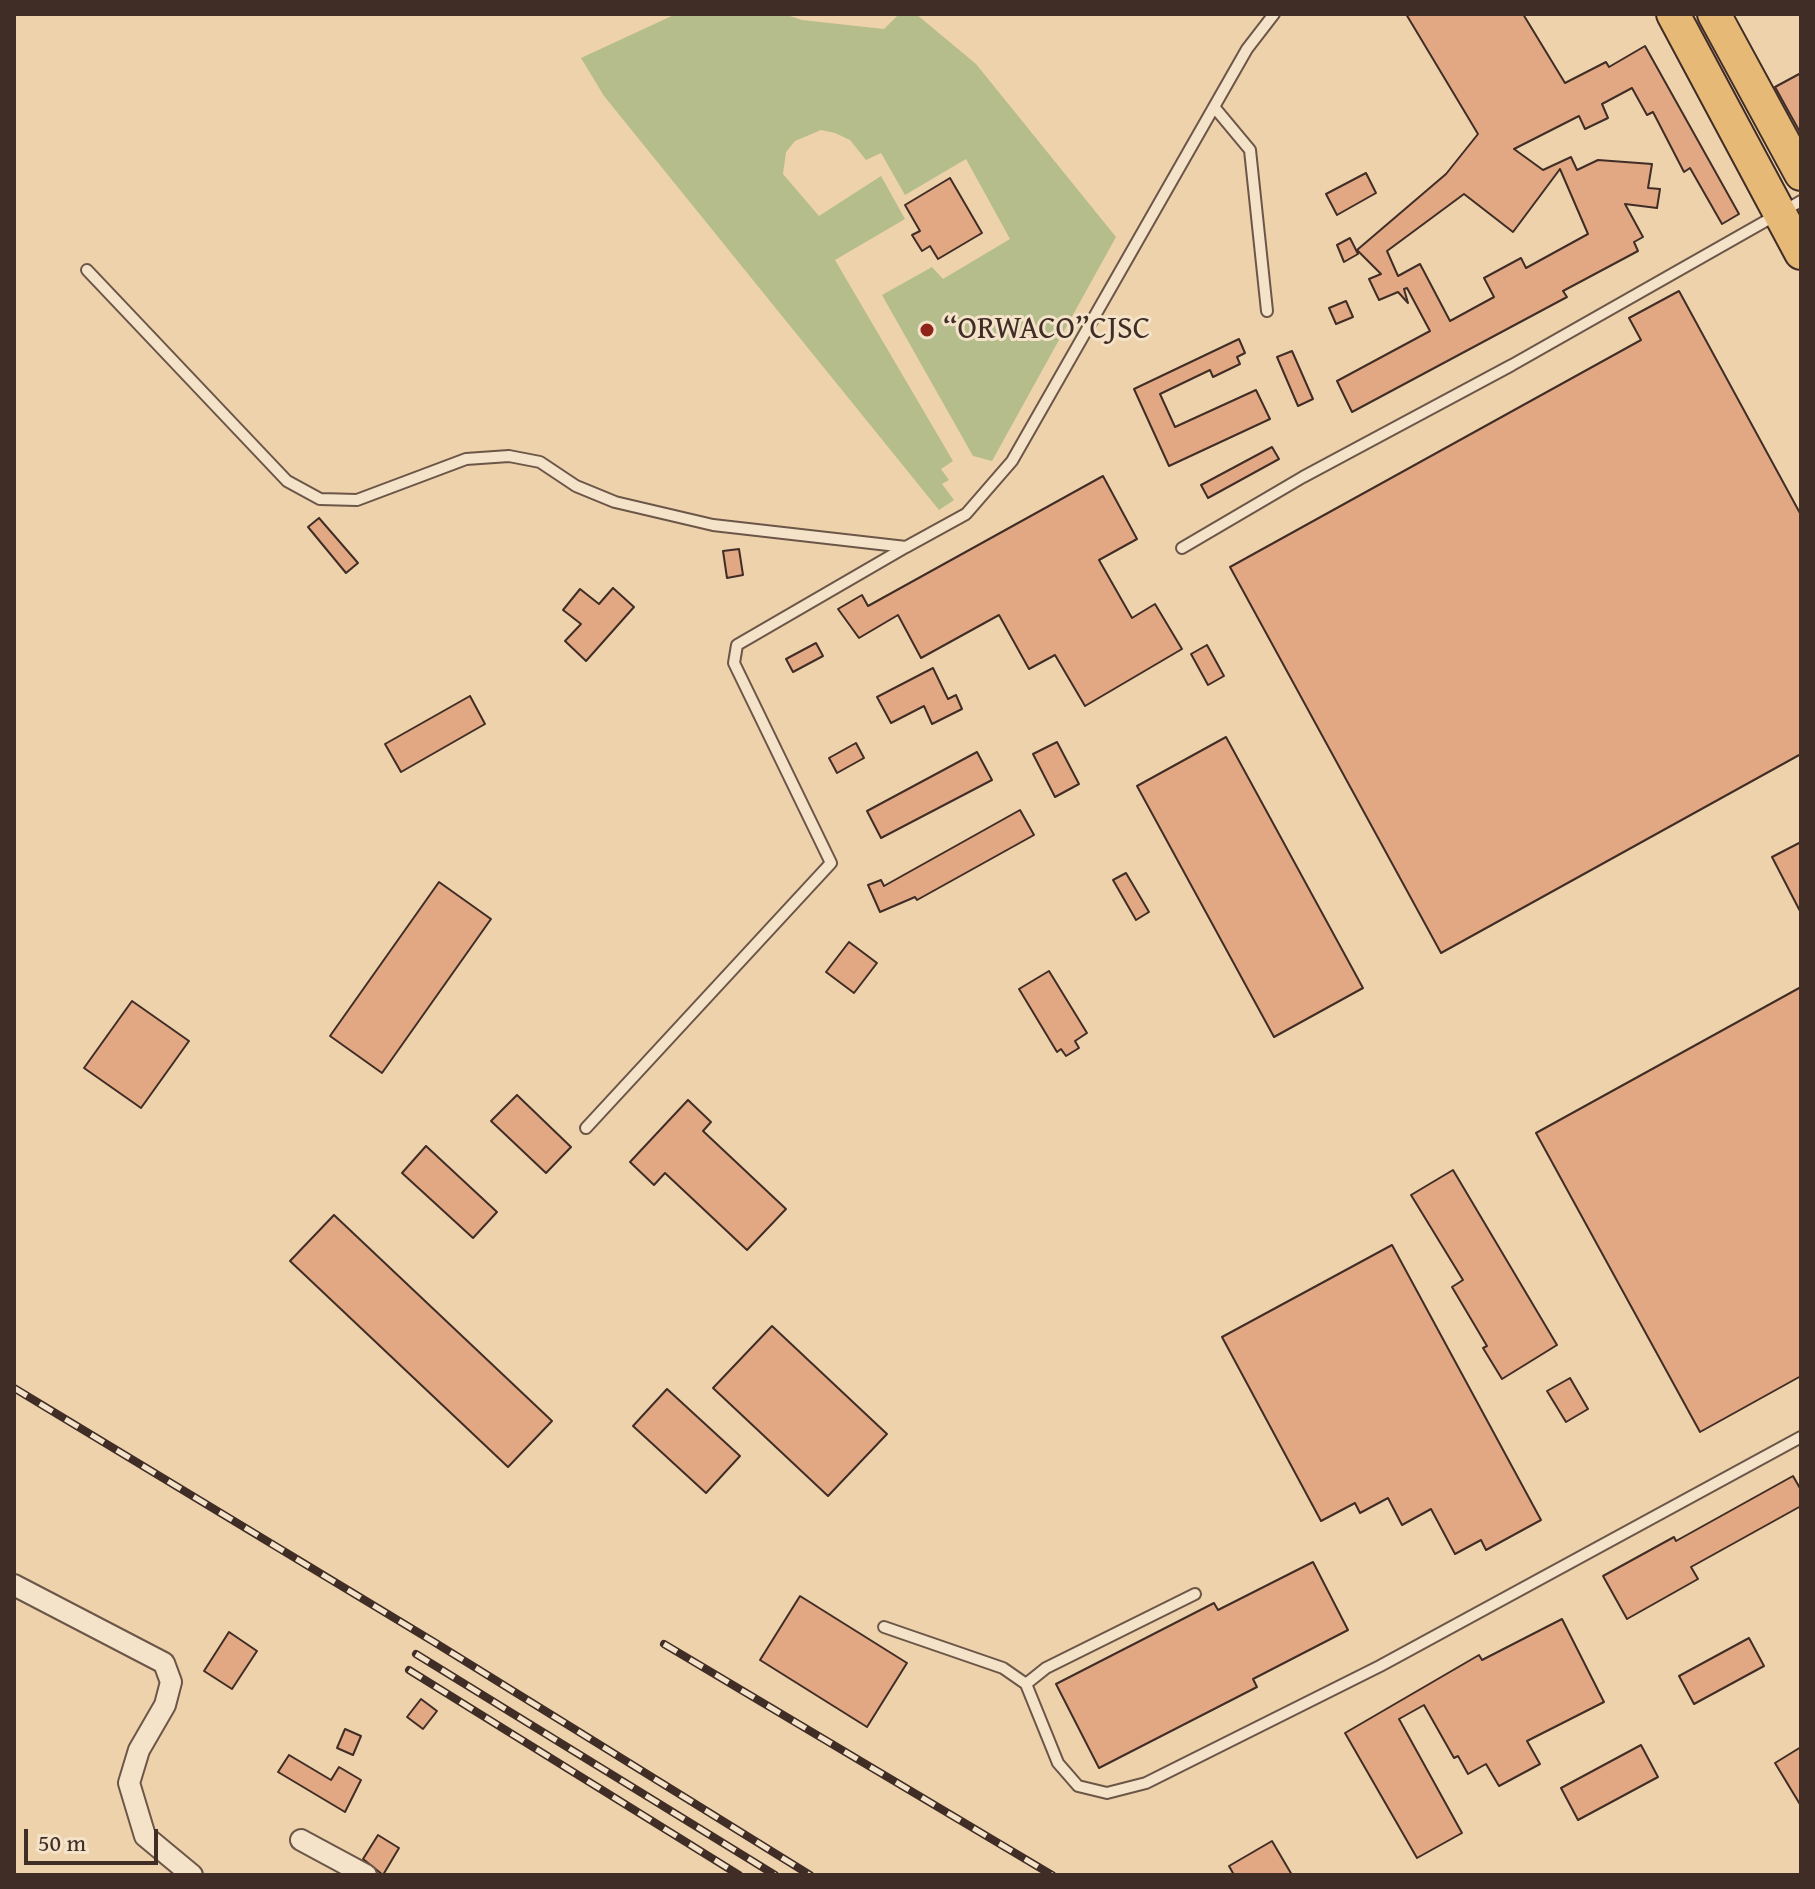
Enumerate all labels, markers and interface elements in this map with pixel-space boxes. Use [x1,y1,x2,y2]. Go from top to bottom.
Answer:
place label: “ORWACO”CJSC [943,311,1150,349]
marker: “ORWACO”CJSC [918,321,936,339]
scale bar [28,1813,162,1863]
text: 50 m [38,1825,86,1860]

